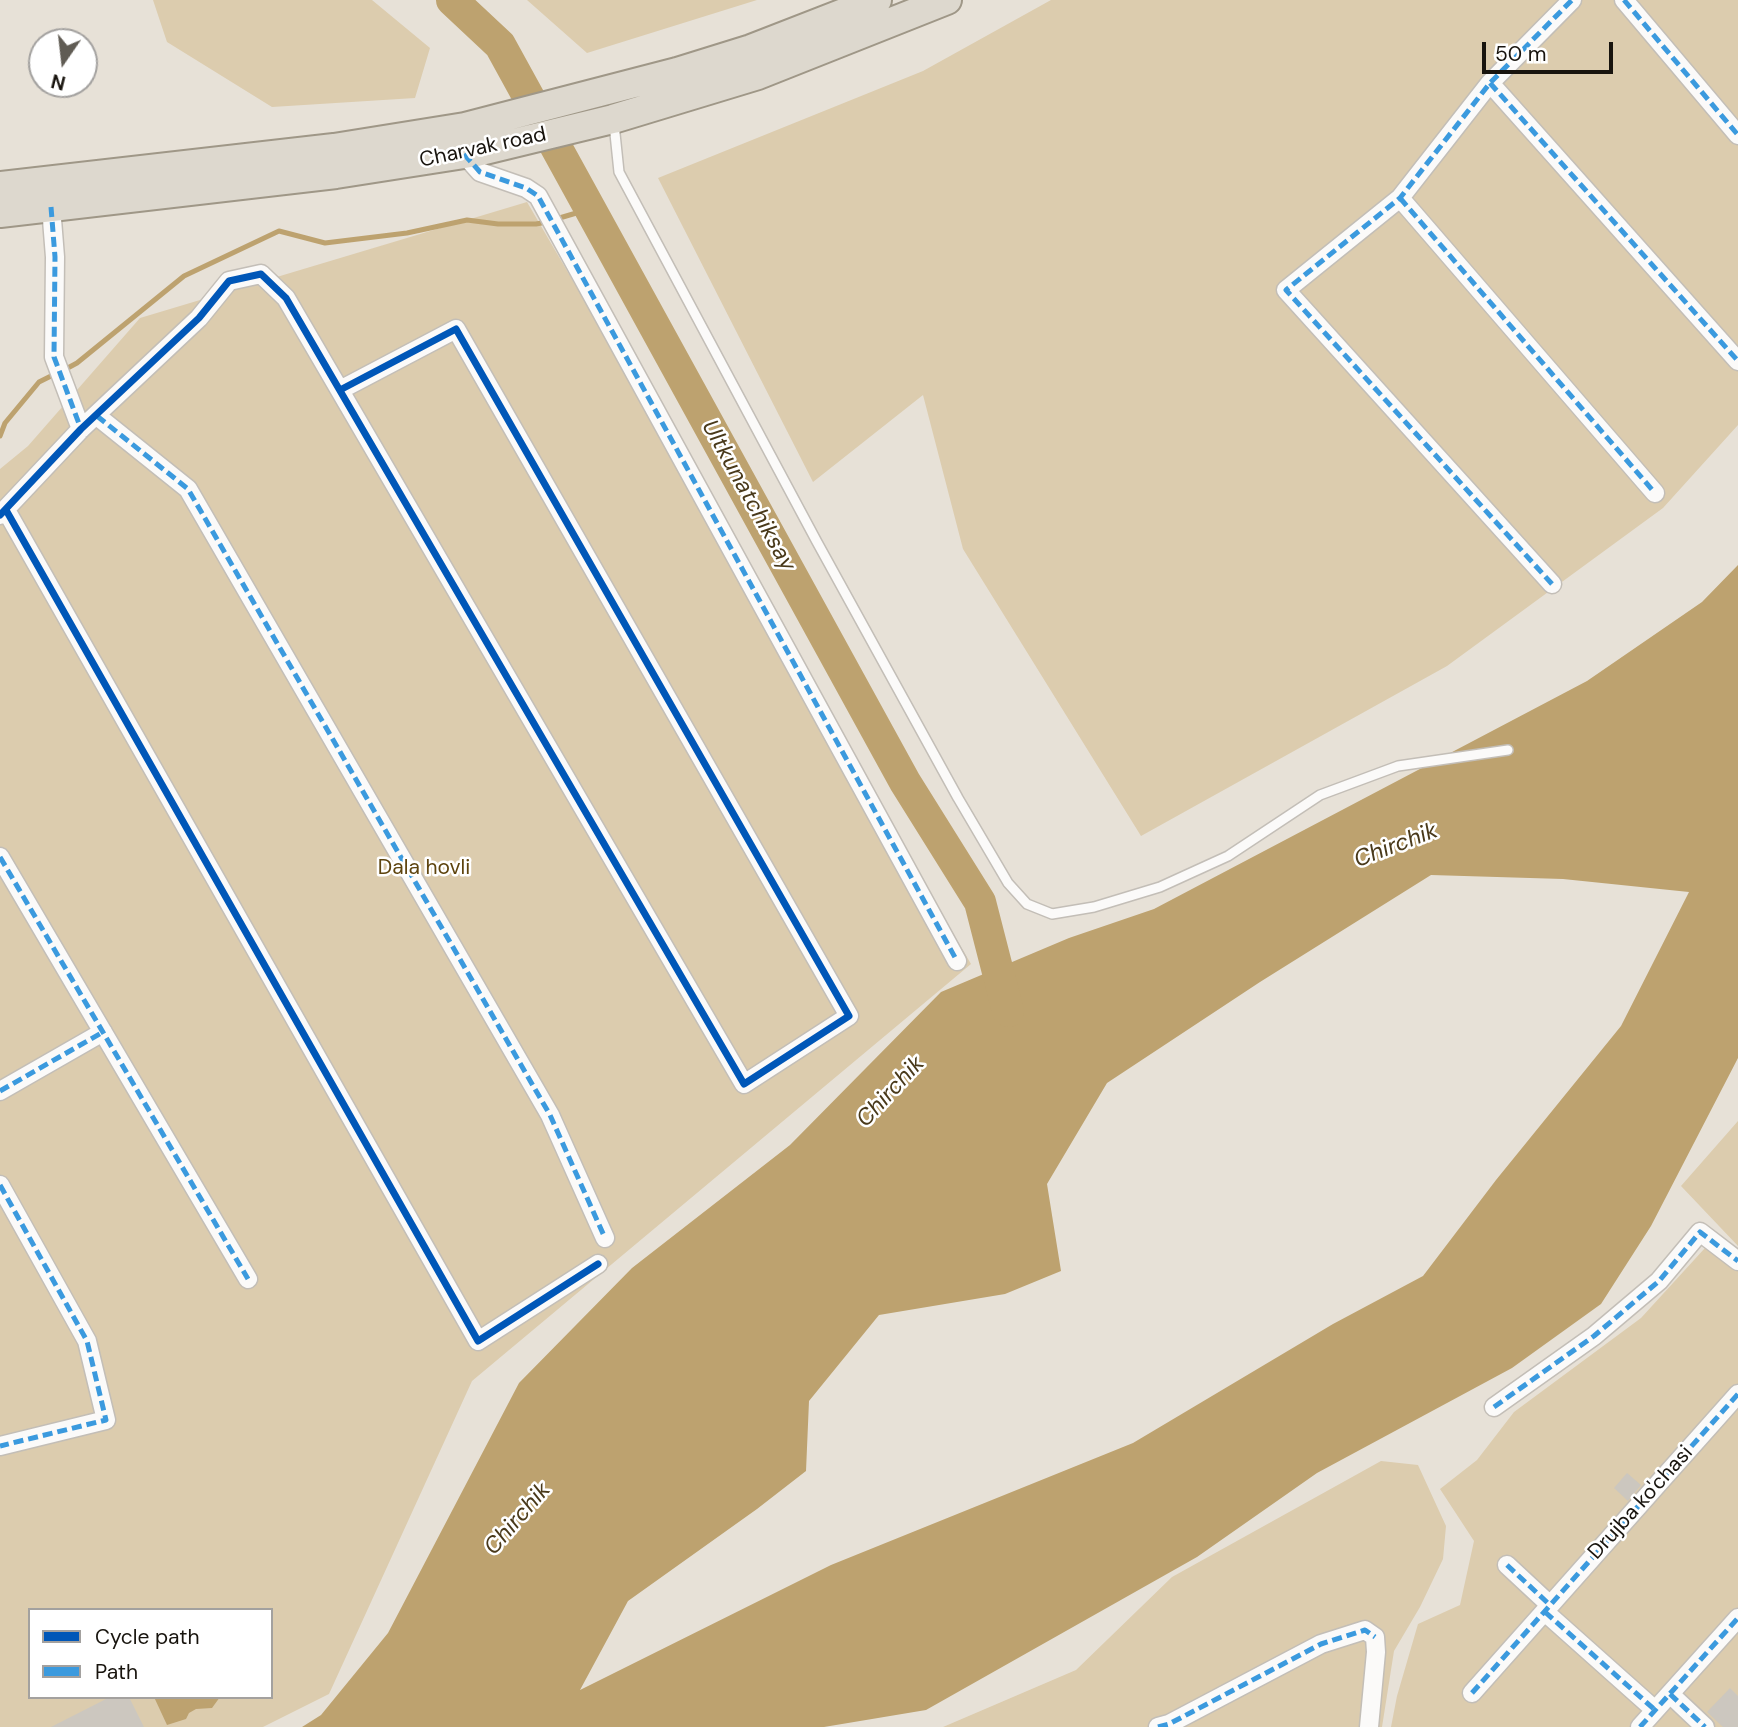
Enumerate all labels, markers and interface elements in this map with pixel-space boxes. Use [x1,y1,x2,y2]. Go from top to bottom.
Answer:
north arrow [28,28,98,98]
scale bar [1486,28,1617,72]
text: 50 m [1495,40,1546,68]
text: N [49,68,68,96]
street label: Charvak road [417,122,549,174]
water label: Ultkunatchiksay [695,416,801,576]
water label: Chirchik [1350,817,1442,875]
park label: Dala hovli [378,855,470,881]
water label: Chirchik [851,1051,931,1133]
street label: Drujba ko'chasi [1583,1441,1699,1565]
water label: Chirchik [479,1477,557,1561]
legend [28,1608,273,1699]
text: Cycle path [95,1623,200,1651]
text: Path [95,1658,138,1686]

